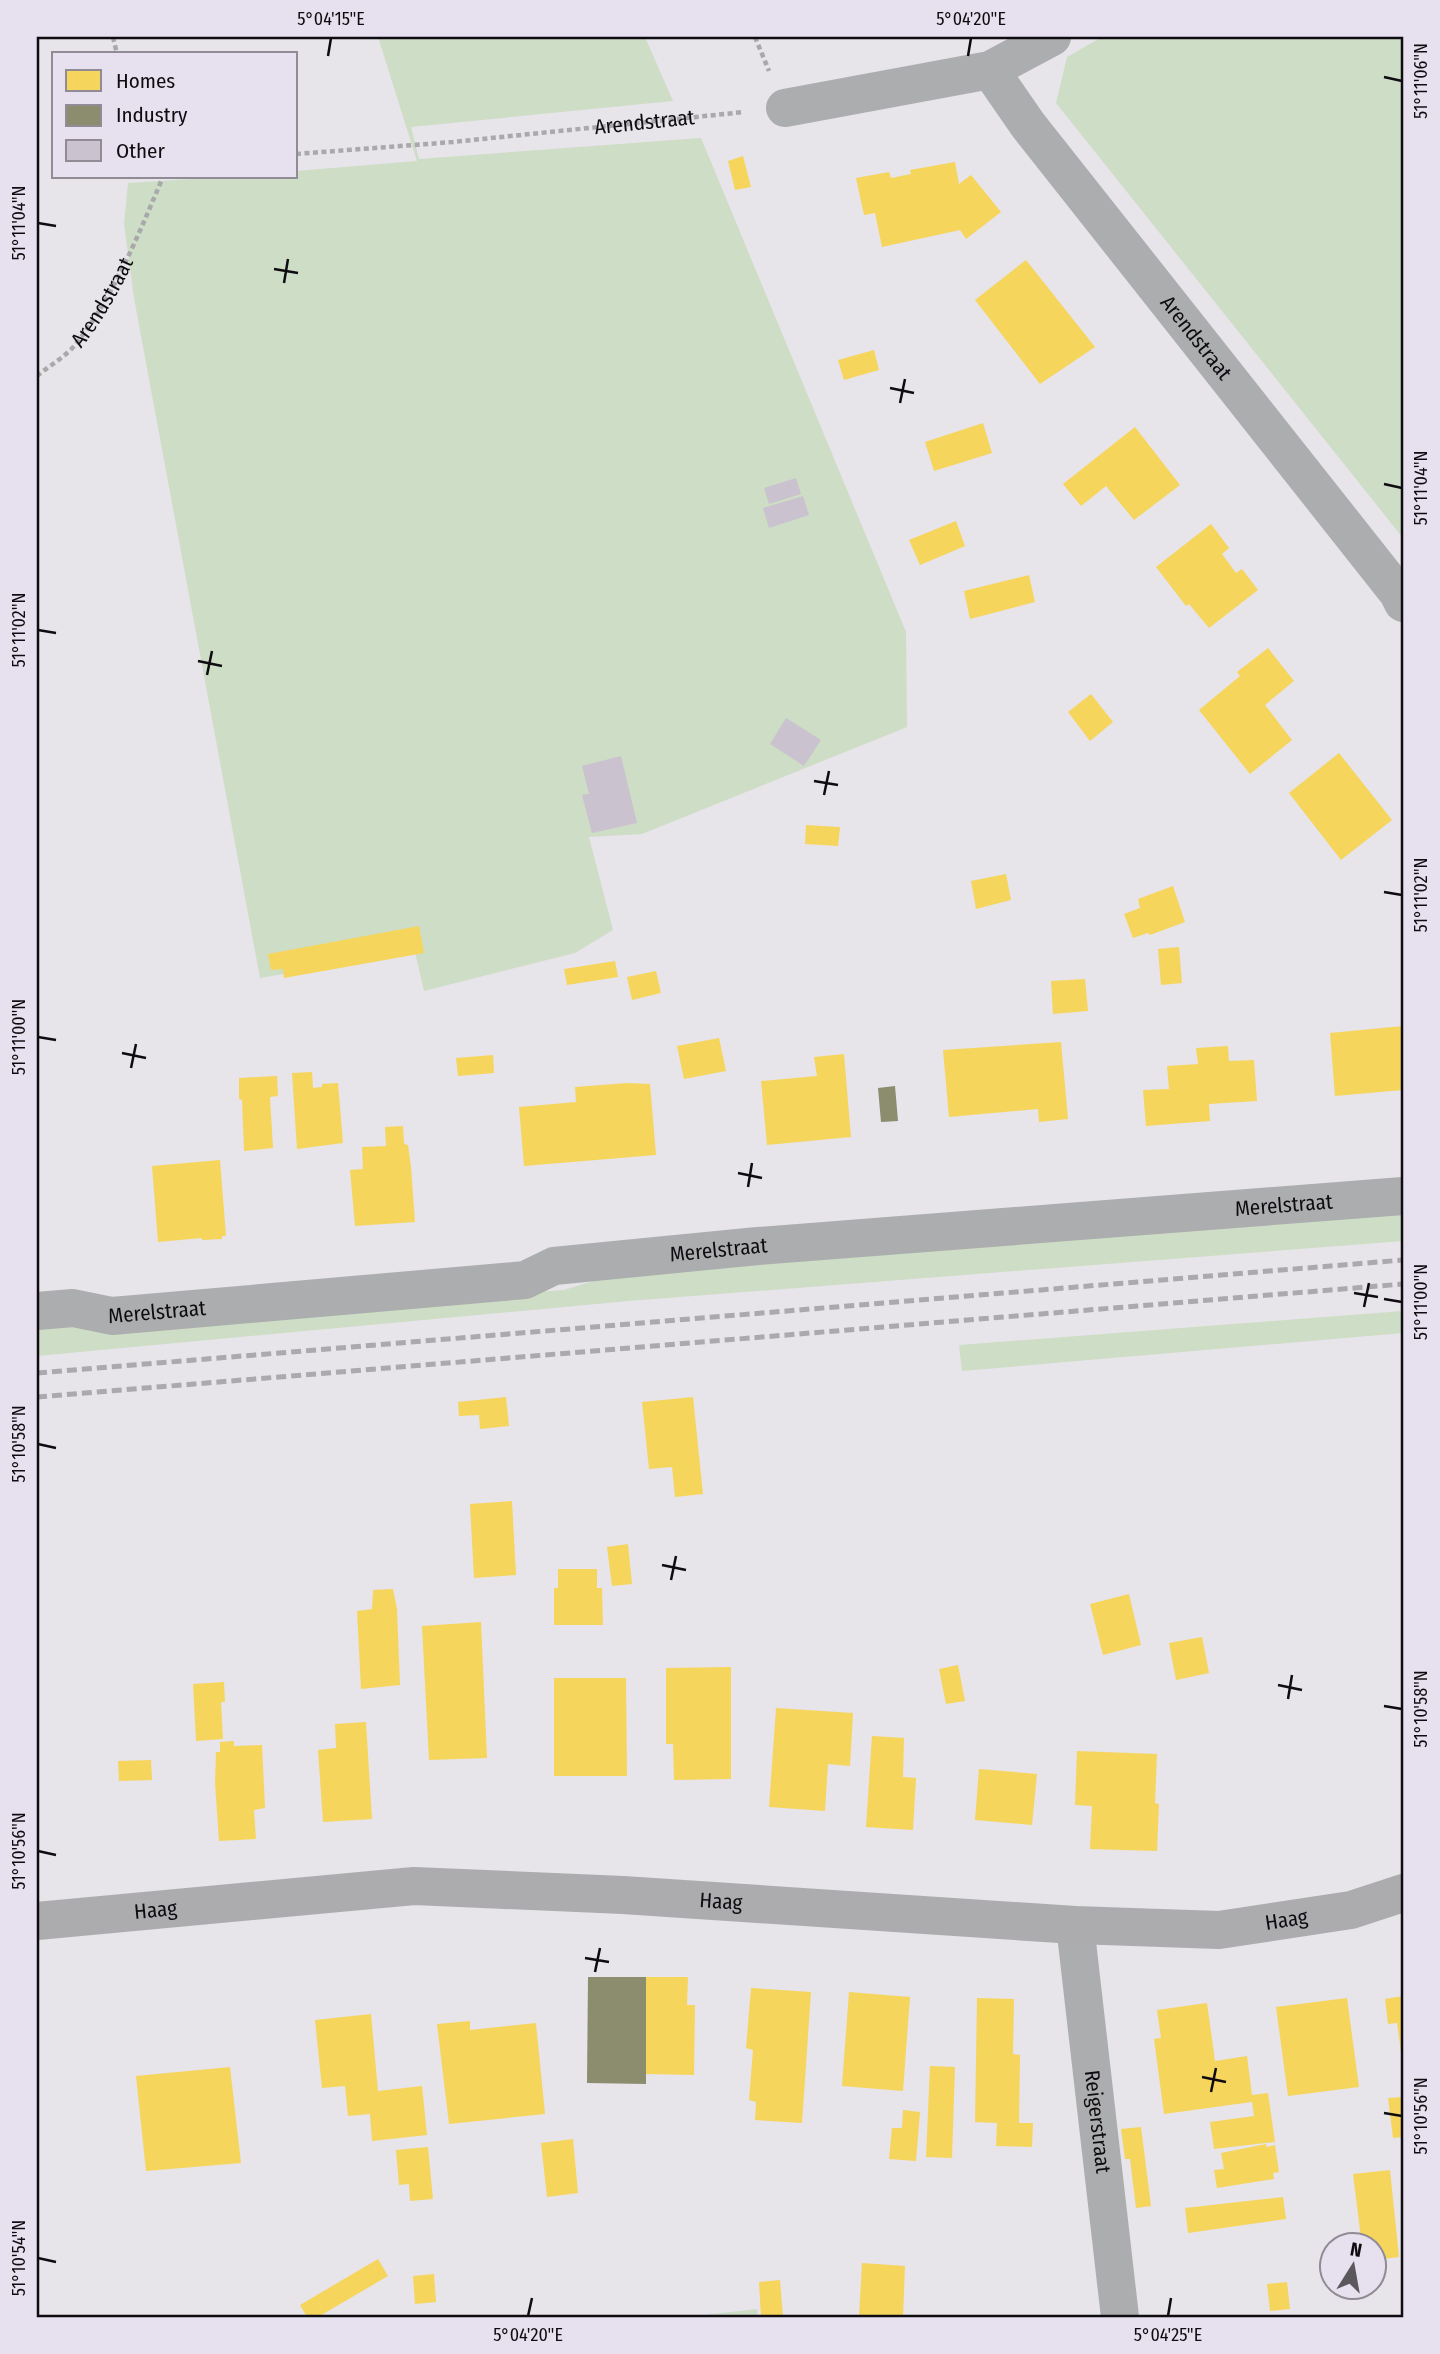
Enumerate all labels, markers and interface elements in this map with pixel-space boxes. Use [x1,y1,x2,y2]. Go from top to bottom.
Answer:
text: 5°04'15"E [297,8,365,30]
text: 5°04'20"E [936,8,1006,30]
text: 51°11'06"N [1410,43,1432,119]
legend [52,52,298,178]
text: Homes [116,68,175,94]
text: Industry [116,102,188,128]
street label: Arendstraat [593,104,696,140]
text: Other [116,138,165,164]
text: 51°11'04"N [8,185,30,261]
street label: Arendstraat [65,253,139,352]
street label: Arendstraat [1155,290,1238,385]
text: 51°11'04"N [1410,450,1432,526]
text: 51°11'02"N [8,593,30,667]
text: 51°11'02"N [1410,858,1432,932]
text: 51°11'00"N [8,999,30,1075]
street label: Merelstraat [1234,1188,1334,1222]
street label: Merelstraat [669,1232,768,1268]
text: 51°11'00"N [1410,1264,1432,1340]
street label: Merelstraat [107,1295,207,1329]
text: 51°10'58"N [8,1405,30,1483]
text: 51°10'58"N [1410,1670,1432,1748]
text: 51°10'56"N [8,1812,30,1890]
street label: Haag [699,1887,743,1916]
street label: Haag [133,1895,178,1925]
street label: Haag [1263,1904,1310,1936]
street label: Reigerstraat [1079,2069,1116,2175]
text: 51°10'56"N [1410,2077,1432,2155]
text: 51°10'54"N [8,2220,30,2296]
north arrow [1318,2232,1388,2302]
text: N [1348,2237,1364,2262]
text: 5°04'20"E [493,2324,563,2346]
text: 5°04'25"E [1134,2324,1202,2346]

